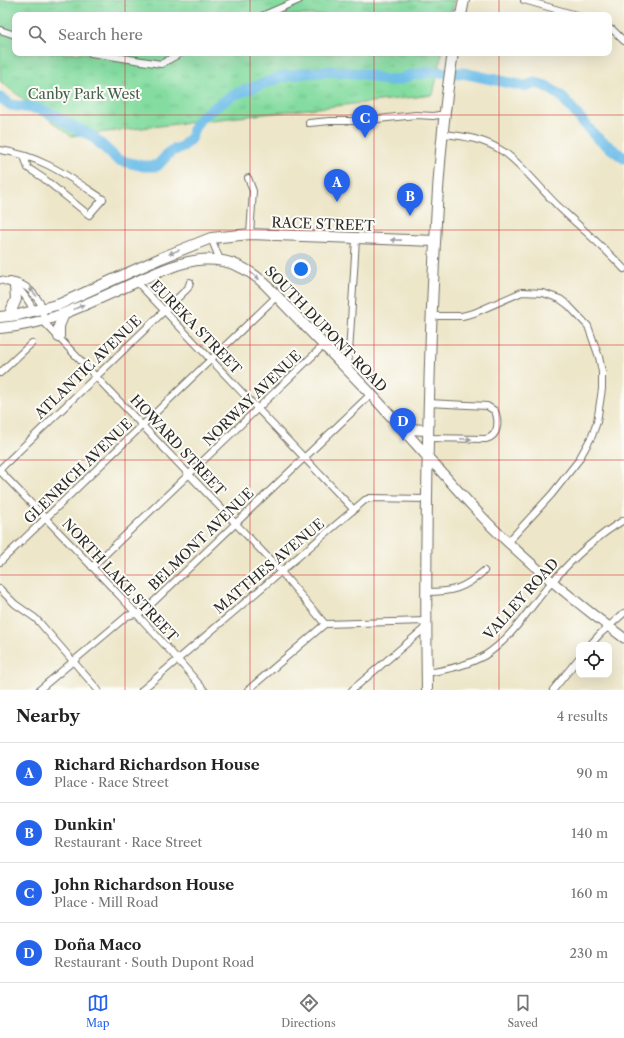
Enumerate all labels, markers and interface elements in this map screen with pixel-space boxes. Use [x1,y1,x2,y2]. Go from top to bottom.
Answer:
search box [12,12,612,56]
icon: search [26,23,48,45]
text: Search here [58,25,143,44]
park label: Canby Park West [28,85,140,103]
pin: C [352,105,378,138]
pin: A [324,169,350,202]
pin: B [397,183,423,216]
street label: RACE STREET [271,213,375,235]
one-way arrow [389,237,402,243]
one-way arrow [169,249,180,255]
your location [291,259,311,279]
street label: SOUTH DUPONT ROAD [261,262,391,396]
one-way arrow [250,272,261,281]
street label: EUREKA STREET [147,276,246,378]
one-way arrow [29,287,38,298]
one-way arrow [73,304,84,310]
street label: ATLANTIC AVENUE [30,311,145,423]
street label: NORWAY AVENUE [199,346,305,450]
street label: HOWARD STREET [126,391,230,500]
pin: D [390,408,416,441]
street label: GLENRICH AVENUE [20,415,136,527]
one-way arrow [460,436,472,443]
street label: BELMONT AVENUE [144,484,258,594]
street label: NORTH LAKE STREET [58,515,182,646]
street label: MATTHES AVENUE [210,515,328,617]
street label: VALLEY ROAD [479,555,562,644]
map controls [576,642,612,678]
button: locate [576,642,612,678]
text: Nearby [16,706,80,726]
text: 4 results [557,708,608,724]
text: Richard Richardson House [54,755,260,774]
text: A [24,765,34,781]
text: 90 m [577,765,608,781]
text: Place · Race Street [54,774,169,790]
text: Dunkin' [54,815,116,834]
text: B [24,825,34,841]
text: 140 m [571,825,608,841]
text: Restaurant · Race Street [54,834,202,850]
text: John Richardson House [54,875,234,894]
text: C [24,885,34,901]
text: 160 m [571,885,608,901]
text: Place · Mill Road [54,894,158,910]
text: Doña Maco [54,935,141,954]
text: D [23,945,35,961]
text: 230 m [570,945,608,961]
text: Restaurant · South Dupont Road [54,954,254,970]
tab: Map [86,992,110,1030]
tab: Directions [281,992,336,1030]
tab: Saved [508,992,538,1030]

